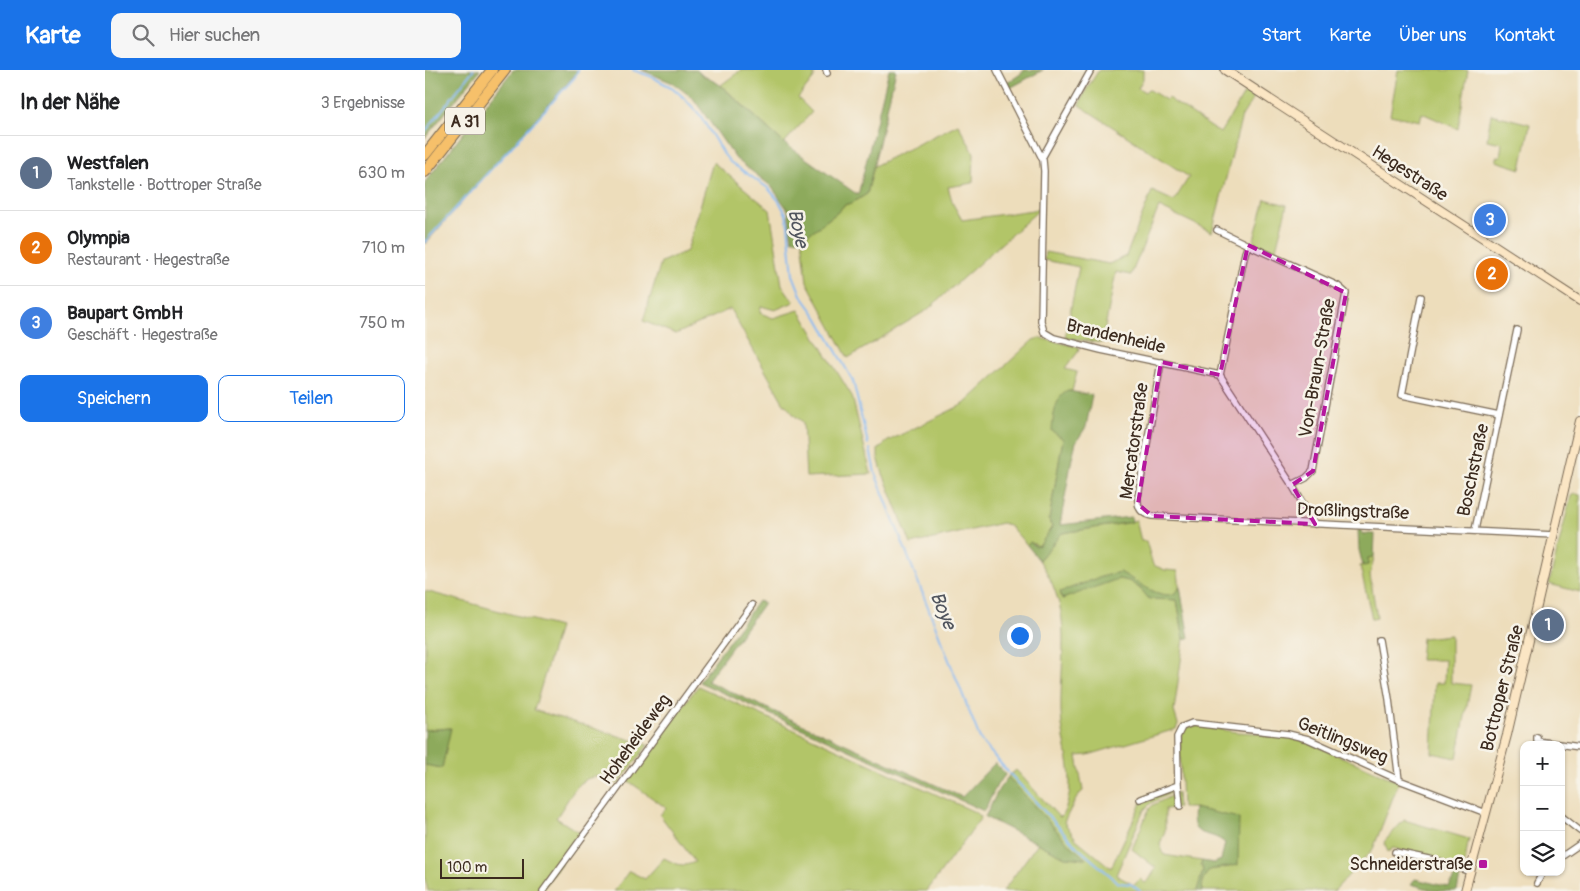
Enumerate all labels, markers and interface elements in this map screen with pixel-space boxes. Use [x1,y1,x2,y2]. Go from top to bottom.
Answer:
search box [111,13,461,58]
text: Karte [25,21,81,50]
icon: search [129,21,157,49]
text: Hier suchen [169,23,260,47]
text: Start [1261,24,1301,47]
text: Karte [1329,24,1371,47]
text: Über uns [1399,24,1466,47]
text: Kontakt [1494,24,1555,47]
text: In der Nähe [20,89,120,116]
text: 3 Ergebnisse [321,93,405,113]
road number: A 31 [445,107,485,134]
street label: Hegestraße [1367,140,1452,207]
text: Westfalen [67,151,149,175]
text: 1 [33,163,39,183]
text: 630 m [358,163,405,183]
text: Tankstelle · Bottroper Straße [67,175,262,195]
pin: 3 [1474,201,1506,239]
water label: Boye [782,207,814,251]
text: Olympia [67,226,130,250]
text: 2 [32,238,40,258]
text: 710 m [362,238,405,258]
text: Restaurant · Hegestraße [67,250,230,270]
pin: 2 [1476,255,1508,293]
street label: Von-Braun-Straße [1294,297,1341,439]
text: Baupart GmbH [67,301,183,325]
text: 3 [32,313,40,333]
text: 750 m [359,313,405,333]
street label: Brandenheide [1064,314,1168,359]
text: Geschäft · Hegestraße [67,325,218,345]
button: Speichern [20,375,208,422]
button: Teilen [218,375,405,422]
street label: Mercatorstraße [1115,381,1154,501]
street label: Boschstraße [1452,421,1495,519]
street label: Droßlingstraße [1297,498,1410,525]
water label: Boye [925,588,962,634]
pin: 1 [1532,606,1564,644]
your location [1007,623,1033,649]
street label: Bottroper Straße [1476,623,1529,754]
street label: Hoheheideweg [595,689,676,789]
street label: Geitlingsweg [1294,712,1392,769]
map controls [1520,741,1565,876]
button: + [1520,741,1565,786]
button: − [1520,786,1565,831]
button: layers [1520,831,1565,876]
place label: Schneiderstraße [1350,853,1473,876]
scale bar [440,856,524,879]
marker: Schneiderstraße [1477,858,1489,870]
text: 100 m [447,859,487,876]

